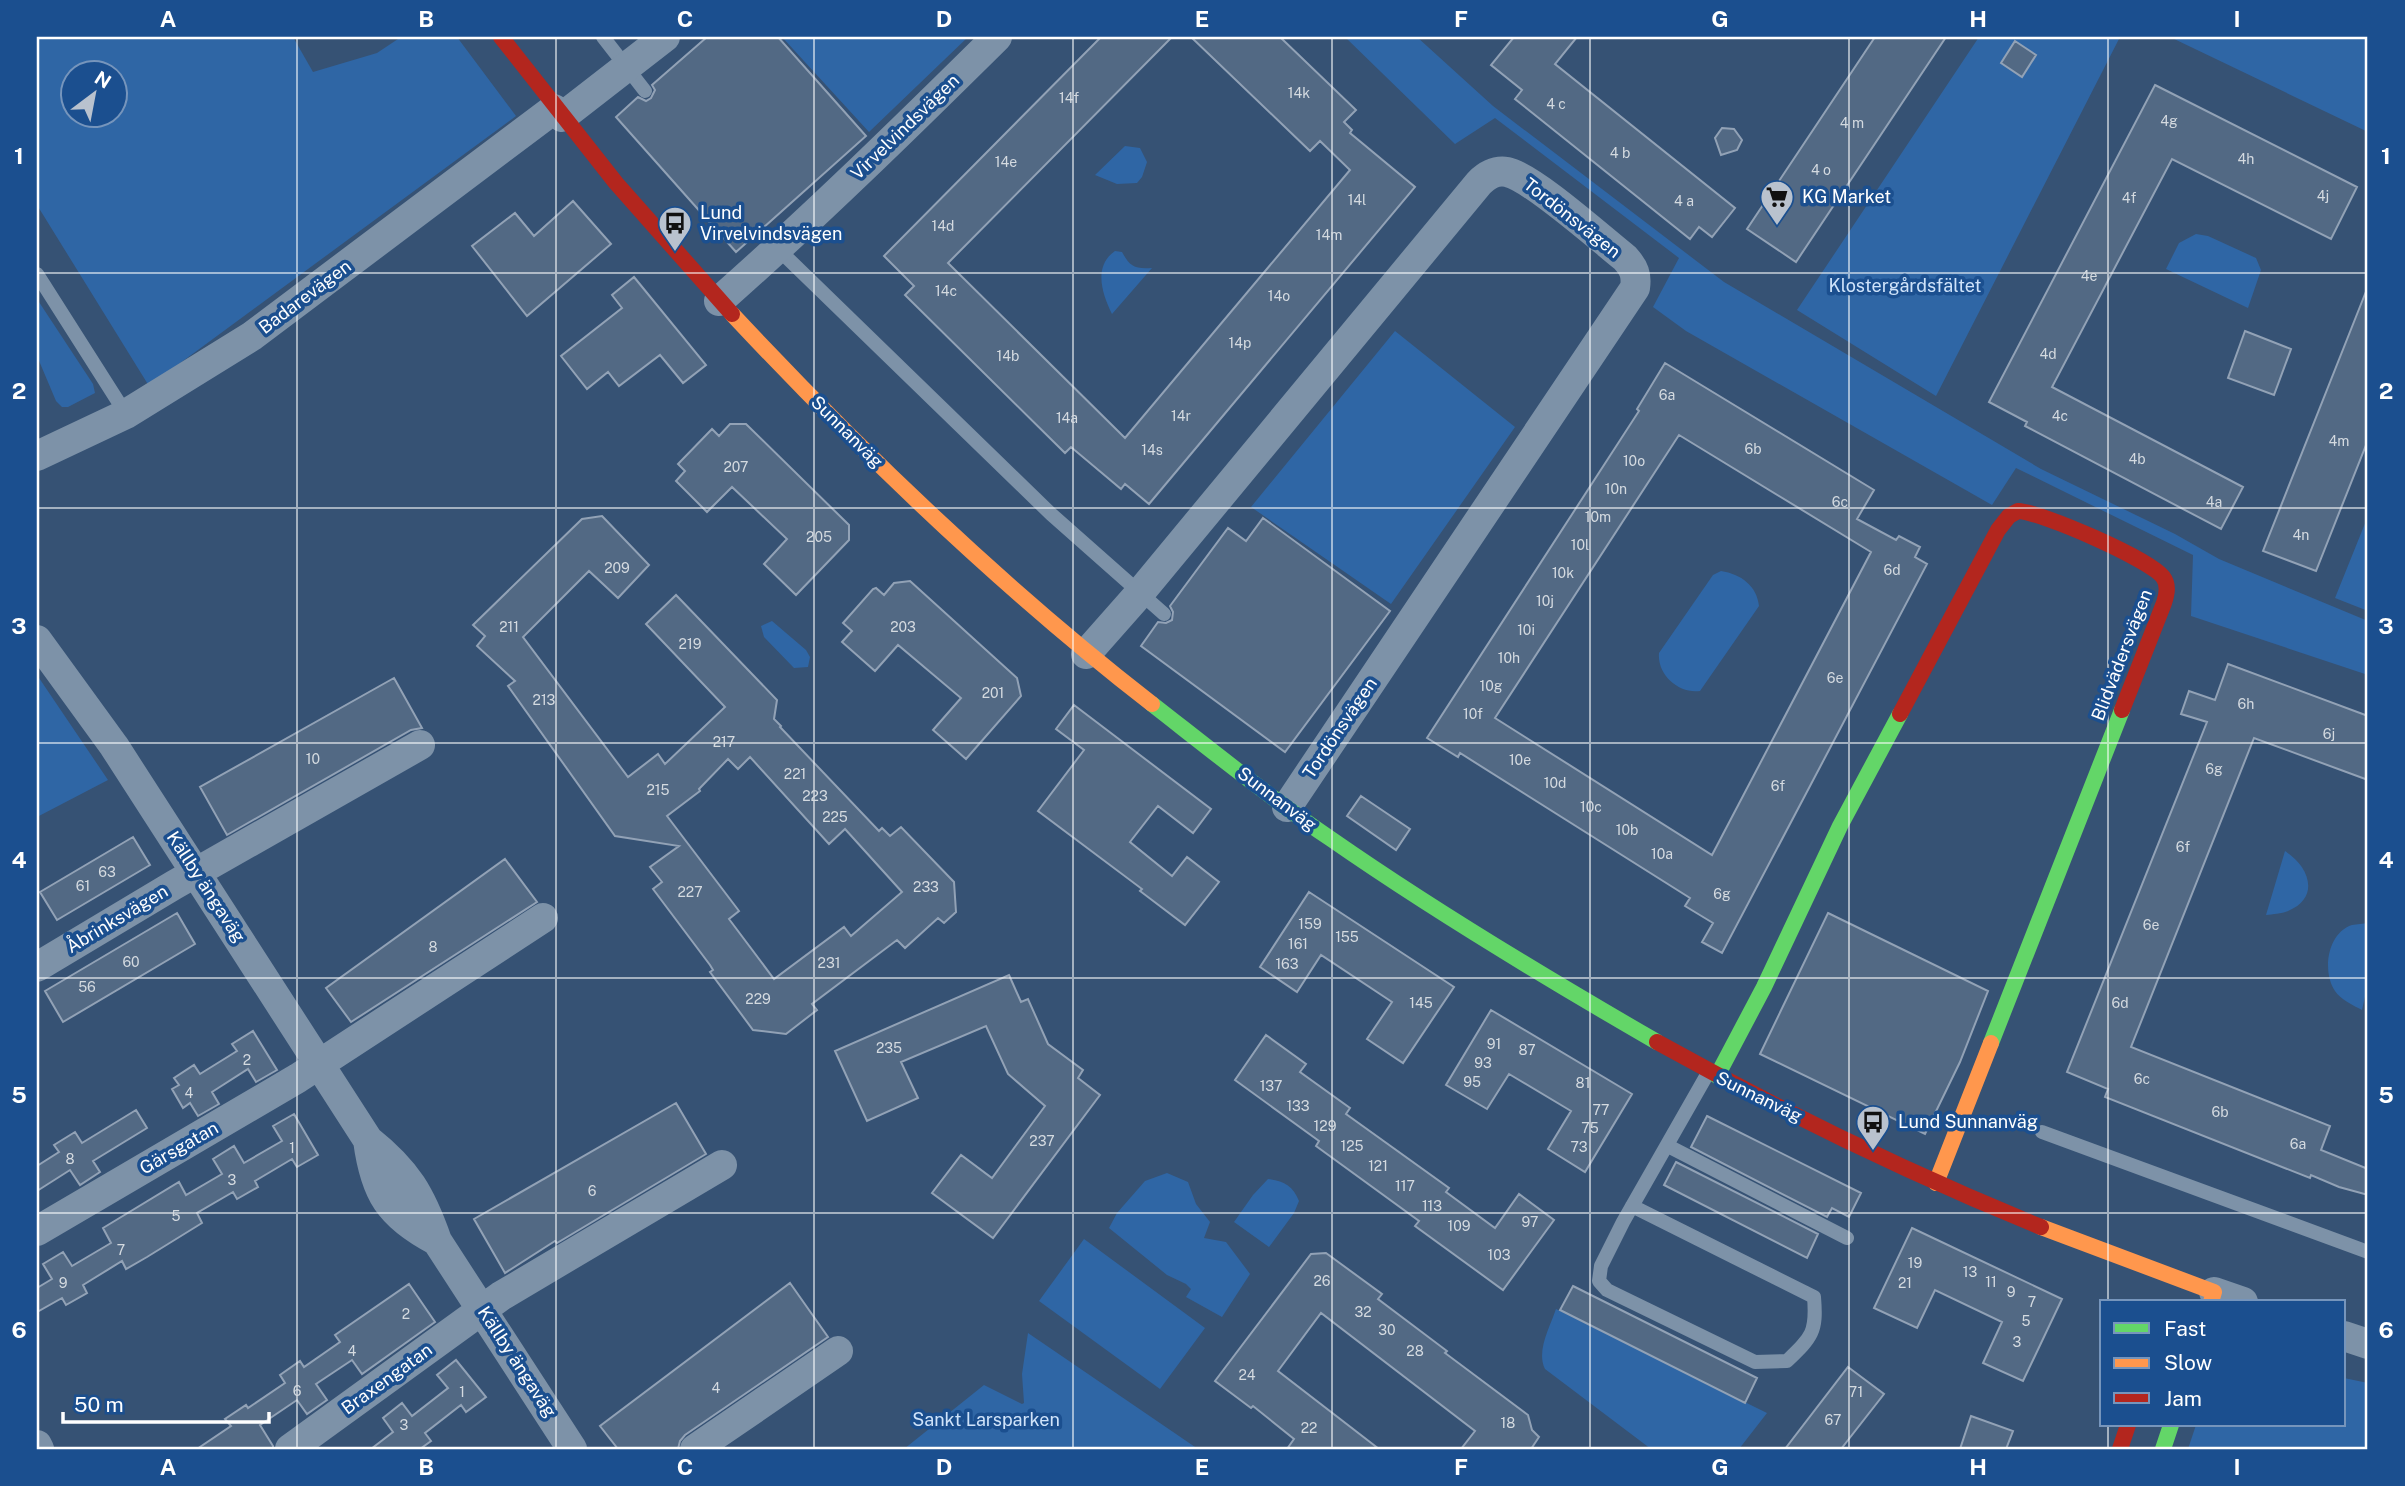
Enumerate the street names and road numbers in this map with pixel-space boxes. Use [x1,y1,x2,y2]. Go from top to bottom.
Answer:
street label: Virvelvindsvägen [846,70,963,184]
street label: Tordönsvägen [1520,173,1625,262]
street label: Badarevägen [254,255,355,338]
street label: Sunnanväg [807,391,888,472]
street label: Blidvädersvägen [2087,586,2156,723]
street label: Tordönsvägen [1298,673,1381,782]
street label: Sunnanväg [1234,762,1321,835]
street label: Källby ängaväg [163,827,250,946]
street label: Åbrinksvägen [61,878,171,957]
street label: Sunnanväg [1713,1067,1806,1126]
street label: Gärsgatan [136,1117,222,1178]
street label: Källby ängaväg [474,1302,561,1421]
street label: Braxengatan [337,1339,436,1418]

